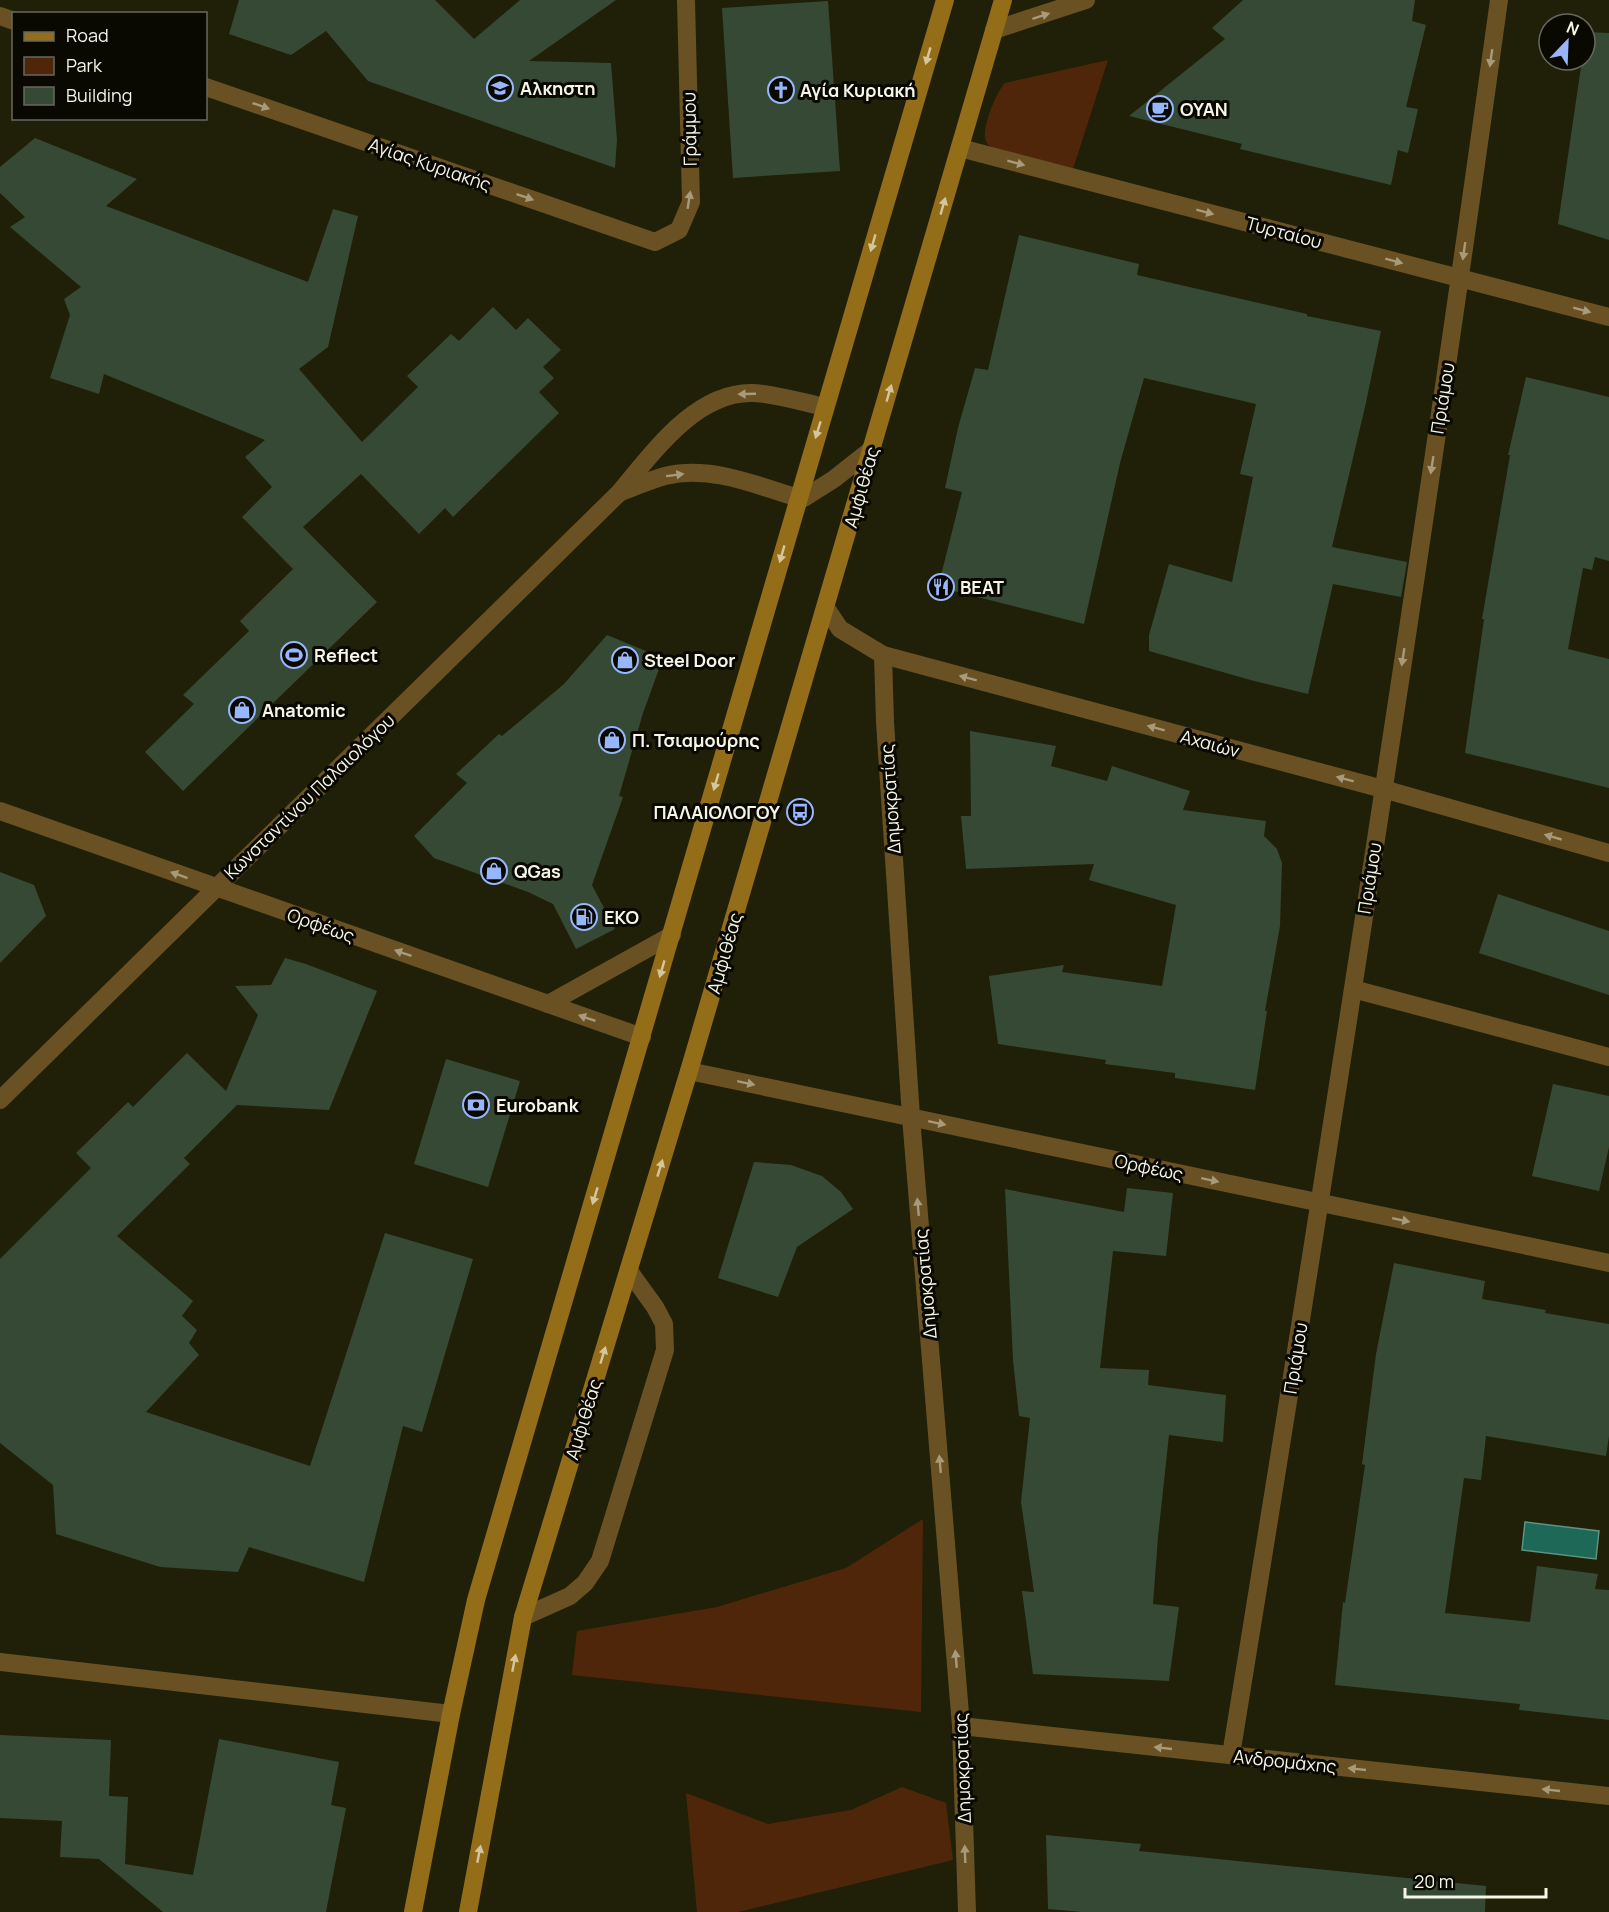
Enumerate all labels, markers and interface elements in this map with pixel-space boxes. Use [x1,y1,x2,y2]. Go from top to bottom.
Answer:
one-way arrow [1032,10,1050,20]
legend [12,12,207,120]
north arrow [1537,12,1597,72]
text: N [1563,16,1582,41]
text: Road [66,23,109,47]
one-way arrow [923,47,932,65]
one-way arrow [1487,49,1496,68]
text: Park [66,53,103,77]
school or university icon: Αλκηστη [485,73,515,103]
church icon: Αγία Κυριακή [766,75,796,105]
place label: Αλκηστη [520,76,596,100]
place label: Αγία Κυριακή [800,78,916,102]
text: Building [66,83,132,107]
street label: Γράμμου [676,92,702,166]
cafe icon: OYAN [1145,94,1175,124]
place label: OYAN [1180,97,1228,121]
one-way arrow [252,101,270,111]
street label: Αγίας Κυριακής [366,132,494,196]
one-way arrow [1007,158,1026,168]
one-way arrow [684,190,693,209]
one-way arrow [516,192,534,202]
one-way arrow [939,197,948,215]
one-way arrow [1196,207,1214,217]
street label: Τυρταίου [1243,210,1325,254]
one-way arrow [868,234,877,252]
one-way arrow [1460,242,1469,261]
one-way arrow [1385,257,1403,266]
one-way arrow [1574,306,1592,315]
street label: Πριάμου [1425,361,1459,435]
one-way arrow [885,384,894,402]
one-way arrow [738,389,757,399]
one-way arrow [813,421,822,439]
street label: Αμφιθέας [838,444,884,530]
one-way arrow [1428,455,1437,474]
one-way arrow [665,471,684,480]
one-way arrow [777,545,787,563]
restaurant icon: ΒΕΑΤ [926,572,956,602]
place label: ΒΕΑΤ [960,575,1004,599]
sports icon: Reflect [279,640,309,670]
place label: Reflect [314,643,378,667]
shop icon: Steel Door [610,645,640,675]
place label: Steel Door [644,648,736,672]
one-way arrow [1398,648,1407,667]
one-way arrow [959,673,977,682]
shop icon: Anatomic [227,695,257,725]
place label: Anatomic [262,698,346,722]
street label: Κωνσταντίνου Παλαιολόγου [218,708,400,884]
one-way arrow [1147,723,1165,733]
street label: Αχαιών [1178,724,1242,762]
shop icon: Π. Τσιαμούρης [597,725,627,755]
place label: Π. Τσιαμούρης [632,728,760,752]
street label: Δημοκρατίας [874,743,906,855]
one-way arrow [711,773,720,791]
one-way arrow [1336,773,1354,783]
bus stop icon: ΠΑΛΑΙΟΛΟΓΟΥ [785,797,815,827]
place label: ΠΑΛΑΙΟΛΟΓΟΥ [654,800,780,824]
one-way arrow [1544,832,1562,841]
street label: Πριάμου [1352,841,1386,915]
shop icon: QGas [479,856,509,886]
place label: QGas [514,859,561,883]
one-way arrow [170,869,188,879]
street label: Ορφέως [284,902,358,948]
fuel station icon: EKO [569,902,599,932]
place label: EKO [604,905,639,929]
street label: Αμφιθέας [701,910,747,996]
one-way arrow [393,948,411,958]
one-way arrow [657,960,666,978]
one-way arrow [577,1012,595,1022]
one-way arrow [737,1079,756,1088]
bank icon: Eurobank [461,1090,491,1120]
place label: Eurobank [496,1093,580,1117]
one-way arrow [928,1119,947,1128]
street label: Ορφέως [1112,1148,1186,1186]
one-way arrow [656,1159,665,1177]
one-way arrow [1201,1176,1220,1185]
one-way arrow [590,1187,599,1205]
one-way arrow [914,1198,923,1217]
one-way arrow [1392,1216,1411,1225]
street label: Δημοκρατίας [908,1228,942,1340]
street label: Πριάμου [1278,1321,1312,1395]
one-way arrow [599,1345,608,1363]
street label: Αμφιθέας [559,1376,607,1462]
one-way arrow [935,1455,945,1474]
one-way arrow [951,1649,961,1668]
one-way arrow [510,1653,519,1672]
street label: Δημοκρατίας [948,1712,976,1824]
one-way arrow [1154,1743,1173,1752]
street label: Ανδρομάχης [1232,1744,1338,1778]
one-way arrow [1347,1764,1366,1773]
one-way arrow [1541,1785,1560,1795]
one-way arrow [960,1844,970,1863]
one-way arrow [475,1845,484,1864]
scale bar [1405,1861,1546,1899]
text: 20 m [1414,1869,1454,1893]

